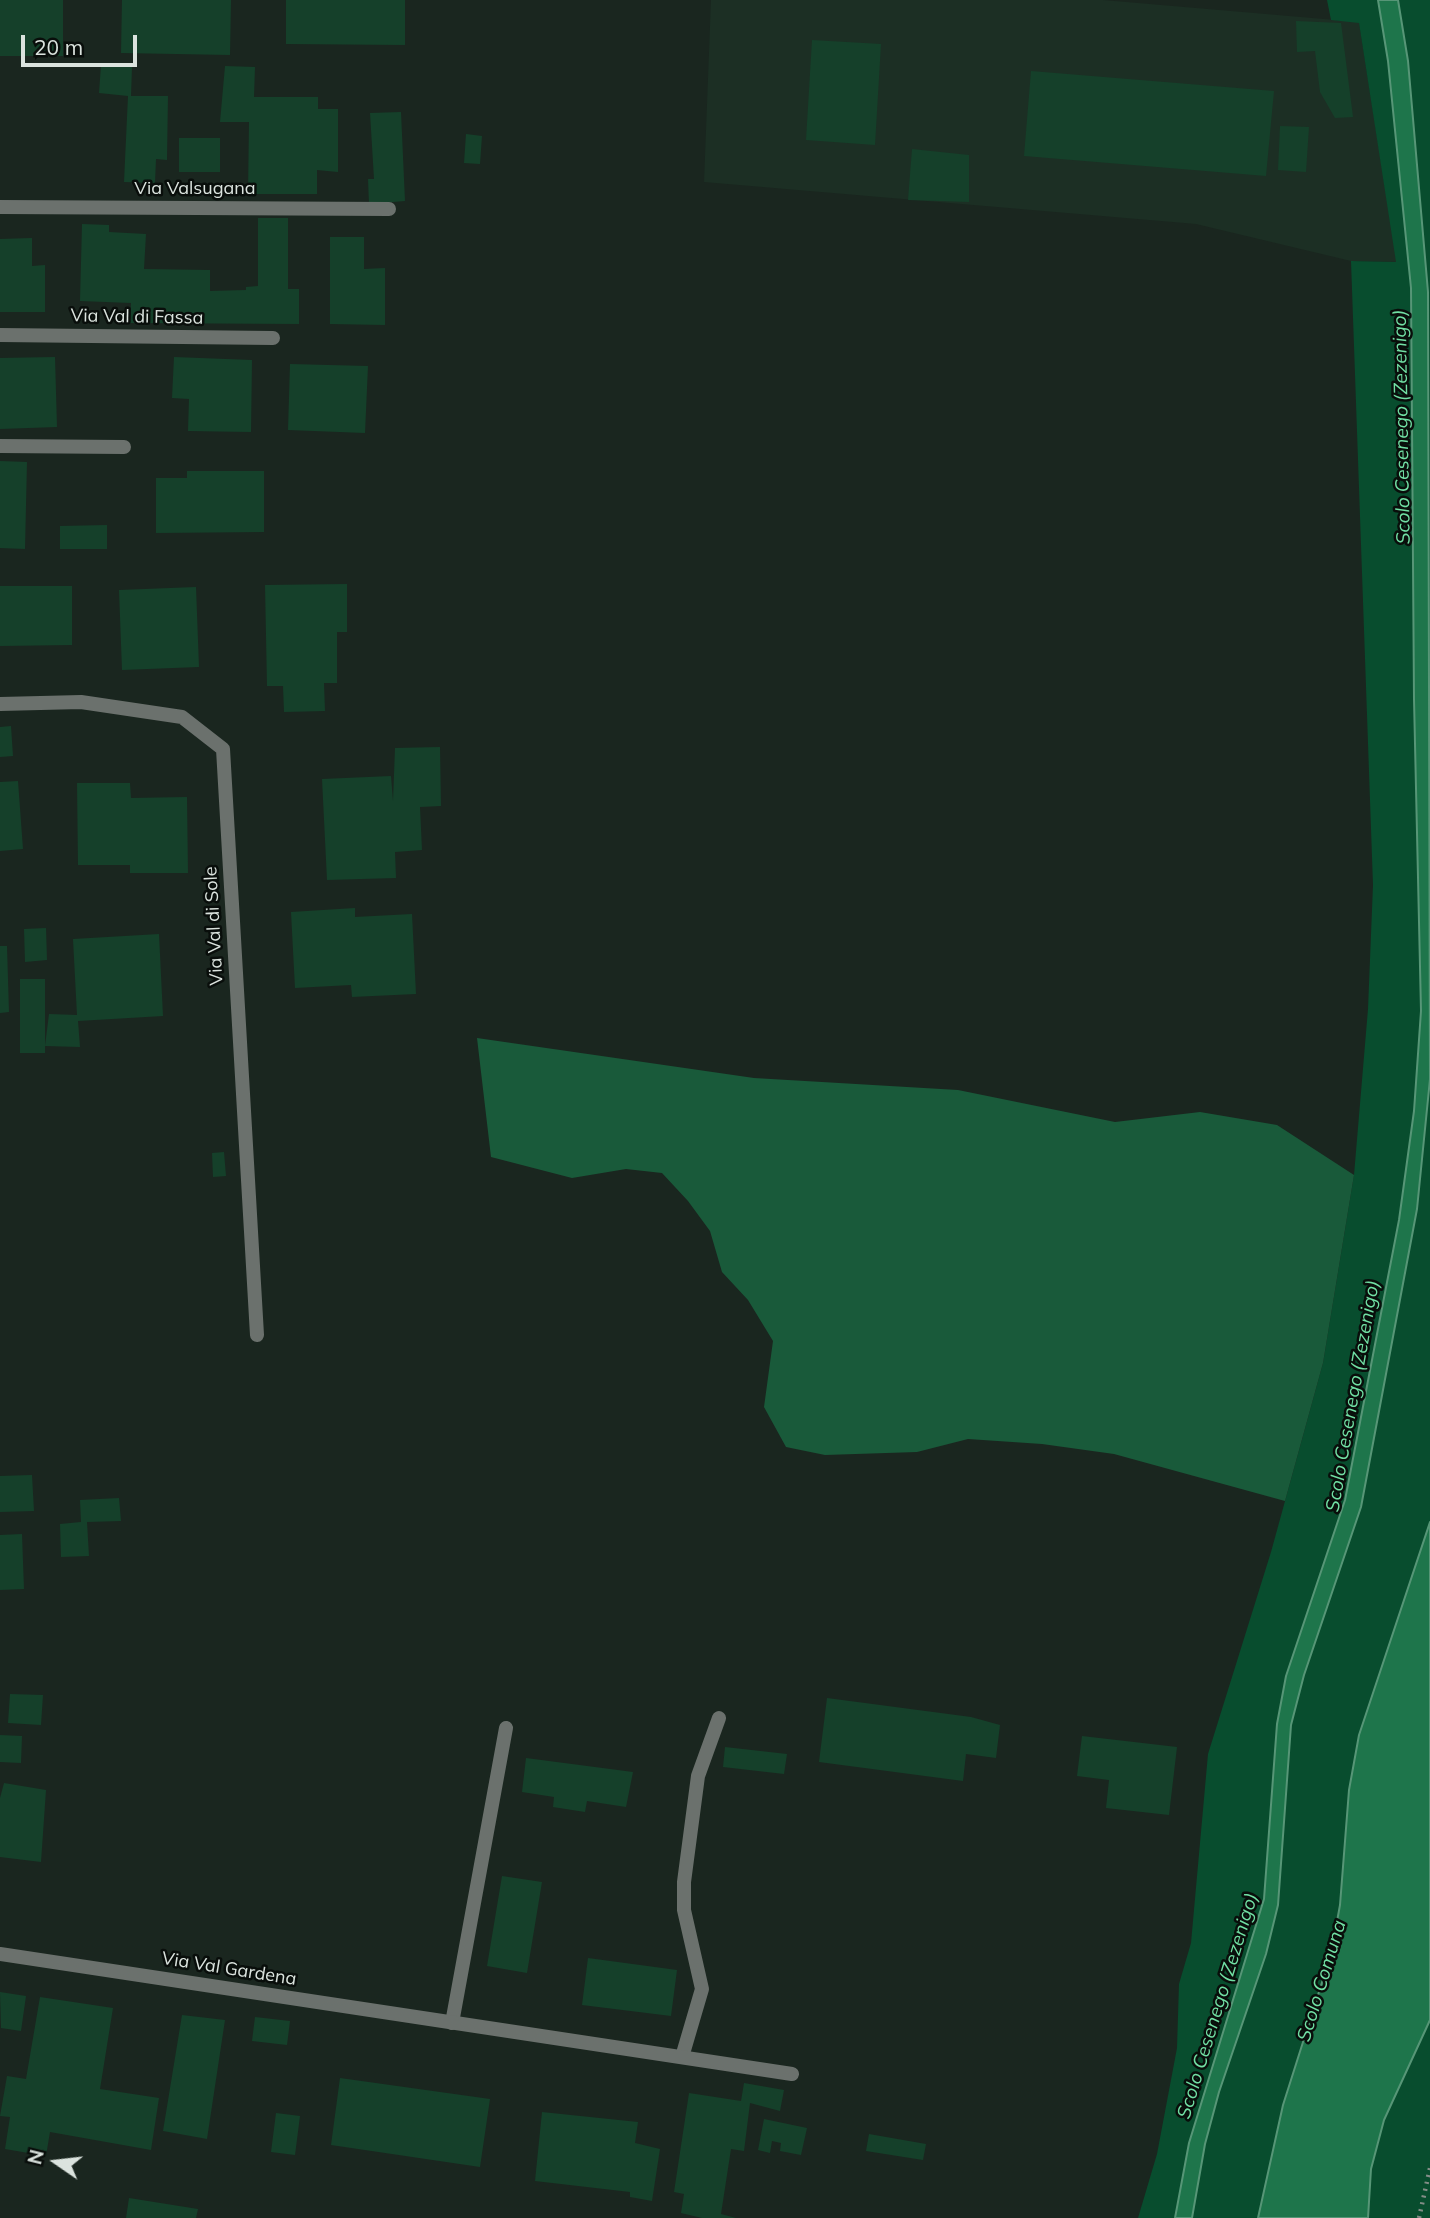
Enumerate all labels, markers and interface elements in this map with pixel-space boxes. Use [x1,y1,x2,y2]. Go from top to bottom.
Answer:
scale bar [24,21,140,65]
text: 20 m [34,34,83,60]
street label: Via Valsugana [134,178,256,200]
street label: Via Val di Fassa [70,305,204,329]
water label: Scolo Cesenego (Zezenigo) [1389,309,1415,545]
street label: Via Val di Sole [200,866,228,986]
water label: Scolo Cesenego (Zezenigo) [1321,1278,1385,1514]
water label: Scolo Cesenego (Zezenigo) [1173,1890,1263,2122]
water label: Scolo Comuna [1293,1918,1351,2044]
street label: Via Val Gardena [160,1948,298,1990]
north arrow [21,2127,91,2197]
text: N [22,2147,49,2167]

